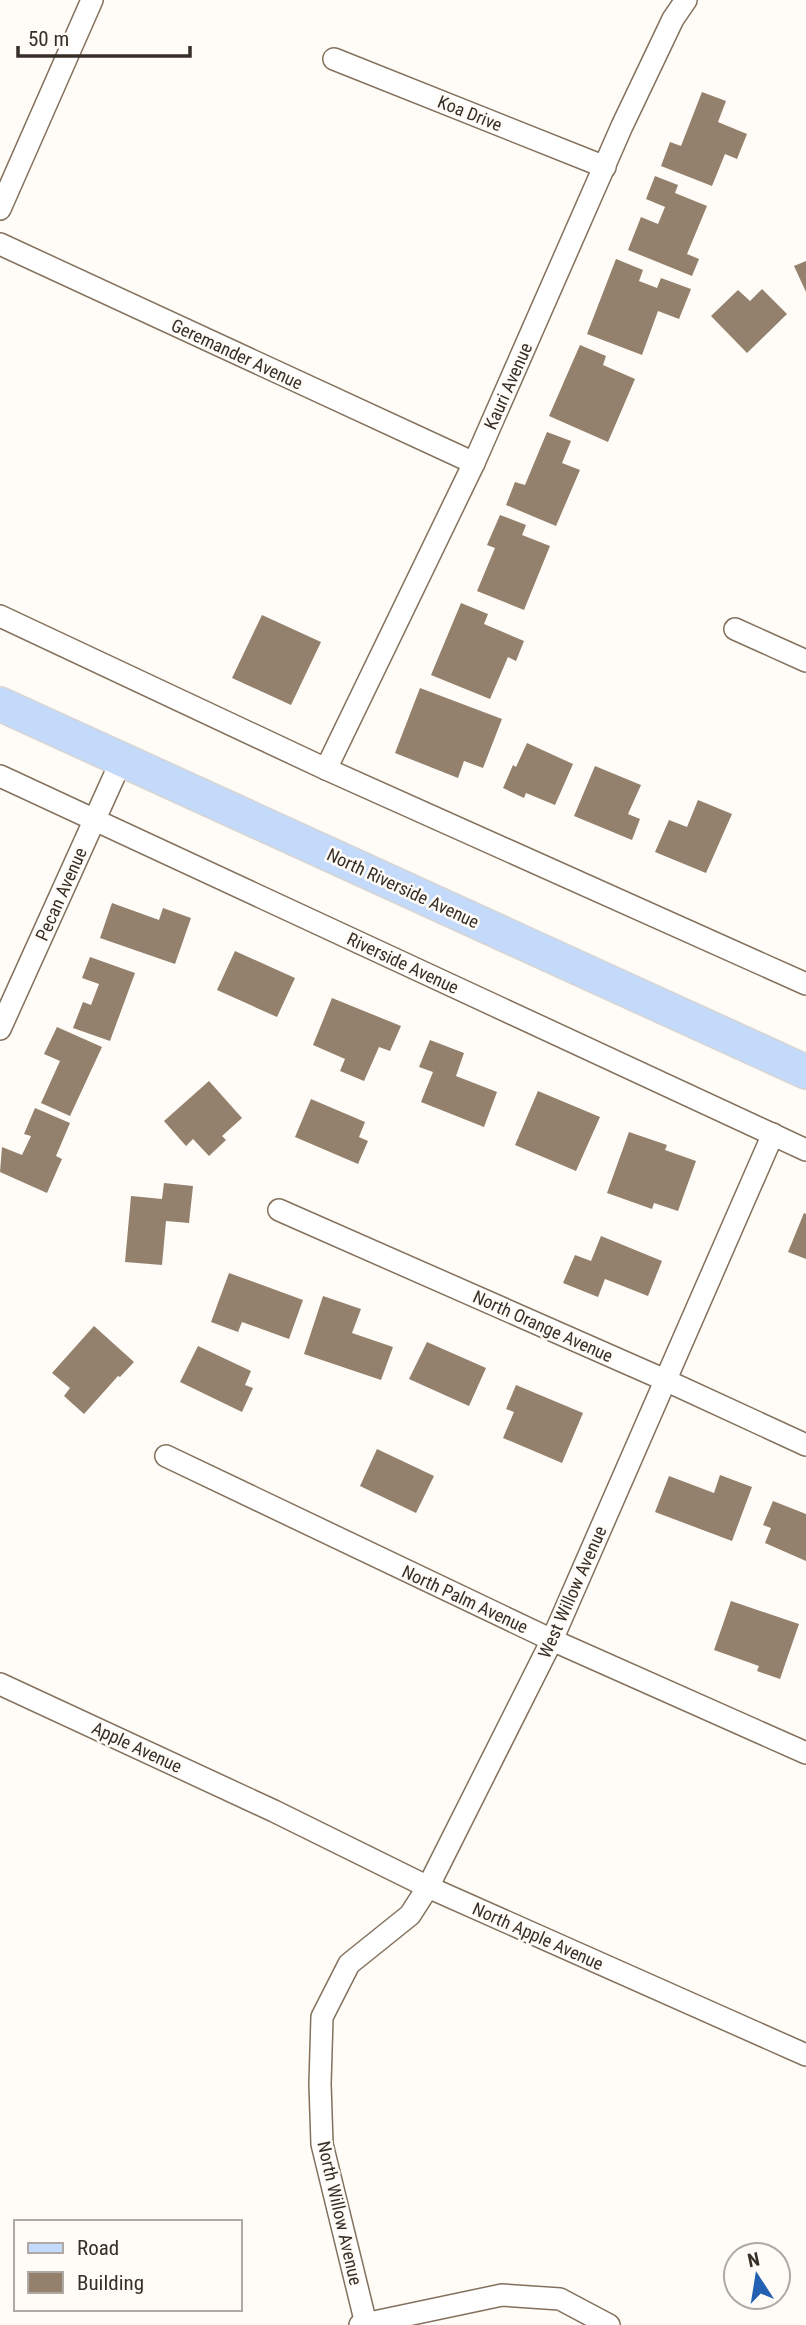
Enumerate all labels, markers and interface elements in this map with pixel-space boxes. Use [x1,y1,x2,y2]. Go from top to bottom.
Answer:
scale bar [18,14,189,58]
text: 50 m [28,27,69,51]
street label: Koa Drive [435,91,505,135]
street label: Geremander Avenue [168,314,306,394]
street label: Kauri Avenue [480,339,536,433]
street label: Pecan Avenue [31,844,91,944]
street label: North Riverside Avenue [324,844,482,932]
street label: Riverside Avenue [344,928,462,998]
street label: North Orange Avenue [470,1286,616,1366]
street label: West Willow Avenue [533,1523,611,1661]
street label: North Palm Avenue [399,1561,531,1637]
street label: Apple Avenue [89,1717,185,1777]
street label: North Apple Avenue [469,1898,607,1974]
street label: North Willow Avenue [313,2139,367,2287]
legend [14,2220,242,2311]
text: Road [77,2236,119,2260]
north arrow [722,2241,792,2311]
text: N [745,2247,762,2272]
text: Building [77,2271,144,2295]

